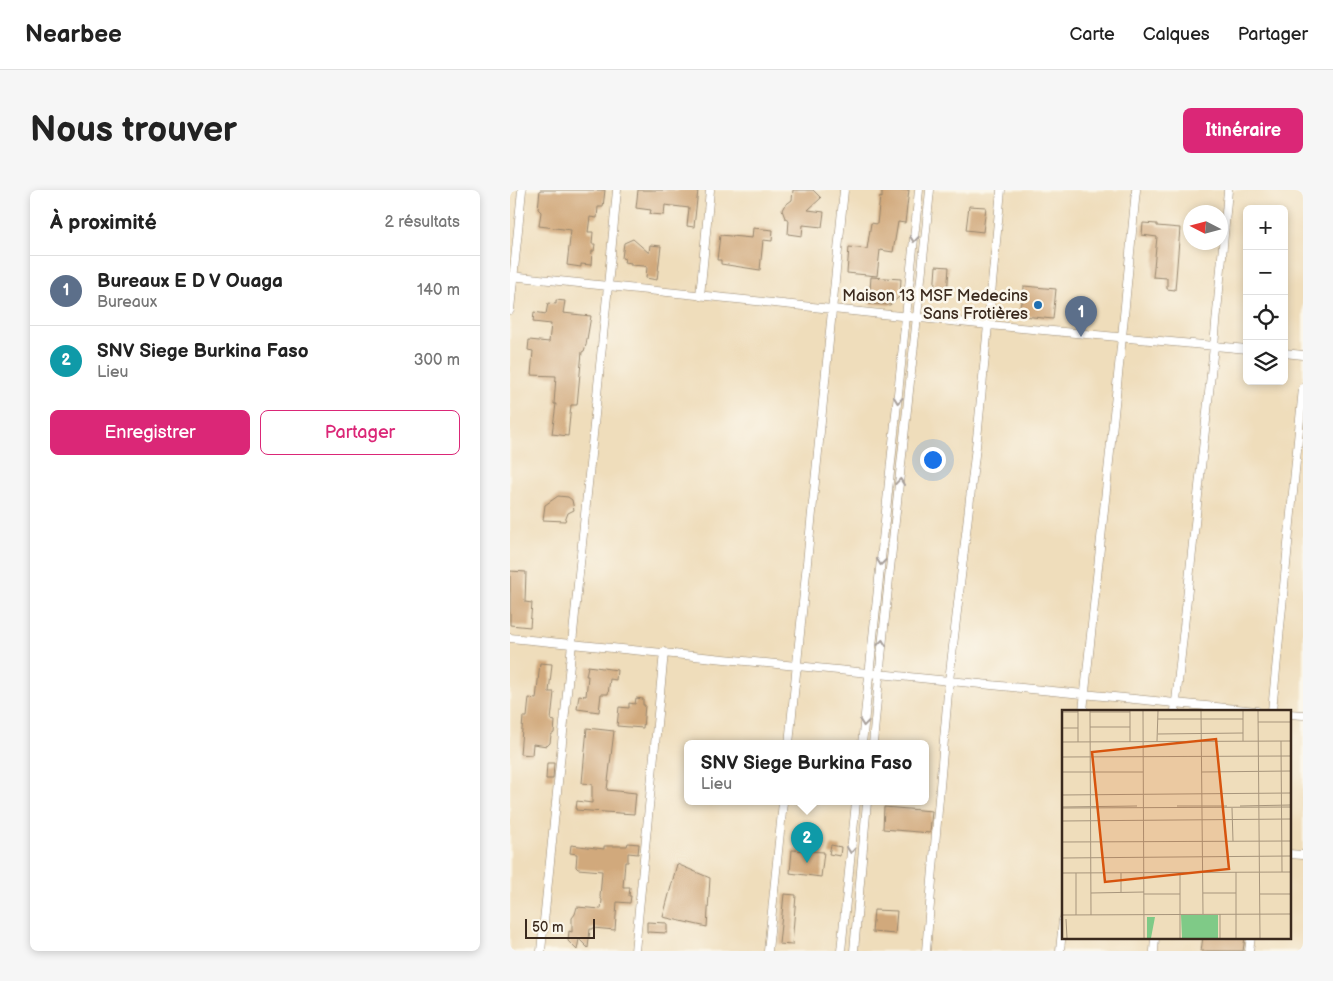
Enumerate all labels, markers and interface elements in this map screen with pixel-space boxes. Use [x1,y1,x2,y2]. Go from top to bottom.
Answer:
text: Nearbee [25,20,122,49]
text: Carte [1069,24,1115,45]
text: Calques [1143,24,1210,45]
text: Partager [1238,24,1308,45]
button: Itinéraire [1183,108,1303,153]
text: Nous trouver [30,109,237,152]
north arrow [1183,205,1228,250]
map controls [1243,205,1288,385]
button: + [1243,205,1288,250]
text: À proximité [50,210,157,235]
text: 2 résultats [385,213,460,232]
one-way arrow [909,235,920,243]
button: − [1243,250,1288,295]
text: Bureaux E D V Ouaga [97,270,283,293]
text: 1 [63,281,69,300]
text: 140 m [417,281,460,300]
place label: Maison 13 MSF Medecins Sans Frotières [842,287,1028,324]
text: Bureaux [97,293,157,312]
button: locate [1243,295,1288,340]
pin: 1 [1065,296,1097,337]
marker: Maison 13 MSF Medecins Sans Frotières [1032,299,1044,311]
text: SNV Siege Burkina Faso [97,340,308,363]
button: layers [1243,340,1288,385]
text: 2 [61,351,71,370]
text: 300 m [414,351,460,370]
text: Lieu [97,363,128,382]
one-way arrow [893,396,904,404]
button: Enregistrer [50,410,250,455]
button: Partager [260,410,460,455]
your location [920,447,946,473]
one-way arrow [894,478,905,486]
one-way arrow [875,558,886,566]
one-way arrow [876,639,887,647]
inset map [1062,710,1291,938]
one-way arrow [859,720,870,728]
popup [684,740,929,805]
text: SNV Siege Burkina Faso [701,752,912,775]
text: Lieu [701,775,732,794]
pin: 2 [791,822,823,863]
one-way arrow [846,847,857,855]
scale bar [525,916,595,939]
text: 50 m [532,919,564,936]

